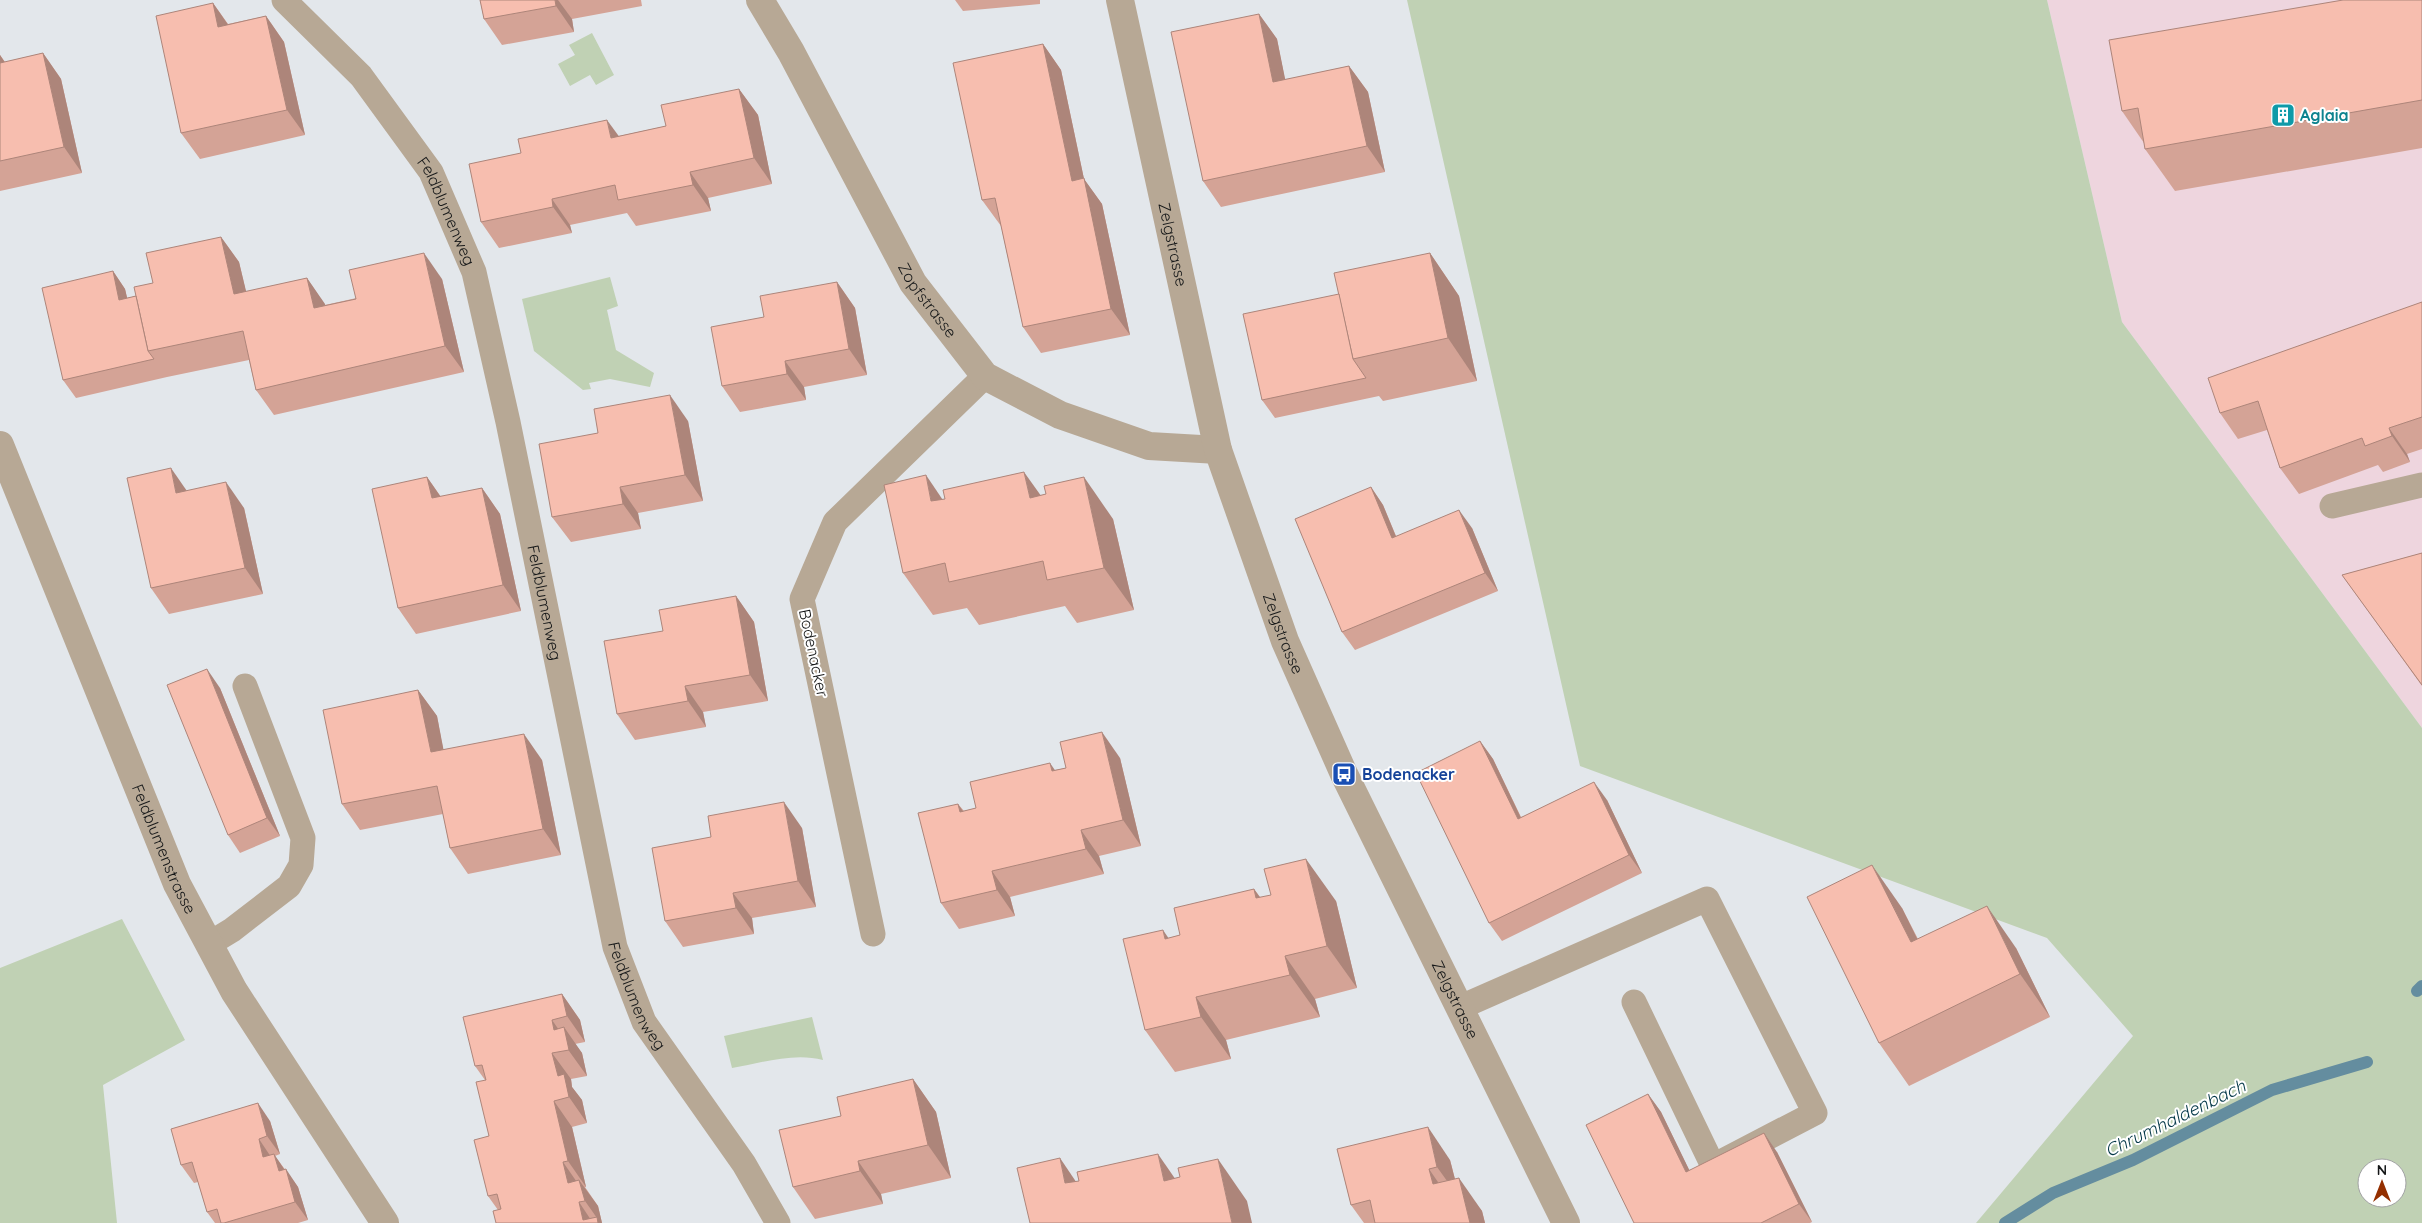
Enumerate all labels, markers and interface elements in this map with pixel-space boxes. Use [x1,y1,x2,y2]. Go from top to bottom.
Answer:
building icon: Aglaia [2270,102,2296,128]
place label: Aglaia [2300,105,2349,125]
street label: Feldblumenweg [413,153,480,268]
street label: Zelgstrasse [1154,200,1192,288]
street label: Zopfstrasse [894,259,961,342]
street label: Feldblumenweg [523,543,566,662]
street label: Zelgstrasse [1259,590,1308,677]
street label: Bodenacker [795,607,833,699]
bus stop icon: Bodenacker [1331,761,1357,787]
place label: Bodenacker [1362,764,1455,784]
street label: Feldblumenstrasse [128,781,201,917]
street label: Feldblumenweg [604,940,671,1054]
street label: Zelgstrasse [1428,957,1483,1042]
water label: Chrumhaldenbach [2101,1074,2250,1162]
north arrow [2357,1158,2407,1208]
text: N [2377,1161,2387,1179]

